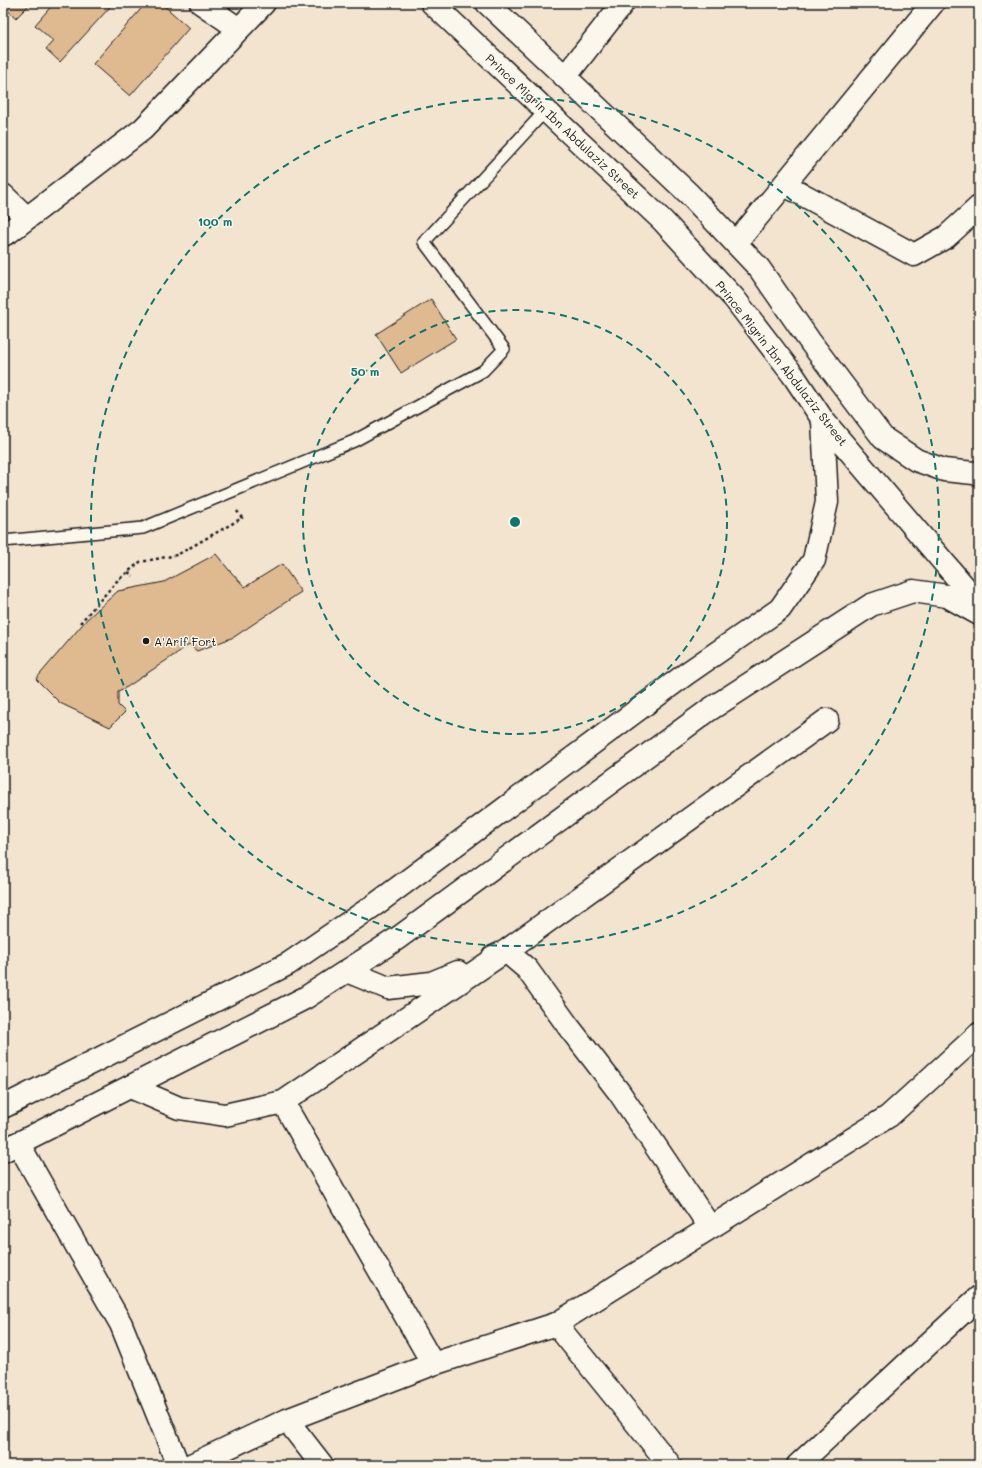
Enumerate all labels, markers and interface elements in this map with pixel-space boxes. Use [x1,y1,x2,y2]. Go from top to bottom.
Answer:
street label: Prince Migrin Ibn Abdulaziz Street [482,50,644,202]
text: 100 m [198,213,232,229]
street label: Prince Migrin Ibn Abdulaziz Street [712,277,852,449]
text: 50 m [351,363,379,379]
centre of rings [508,515,522,529]
place label: A'Arif Fort [154,633,217,649]
marker: A'Arif Fort [141,636,151,646]

